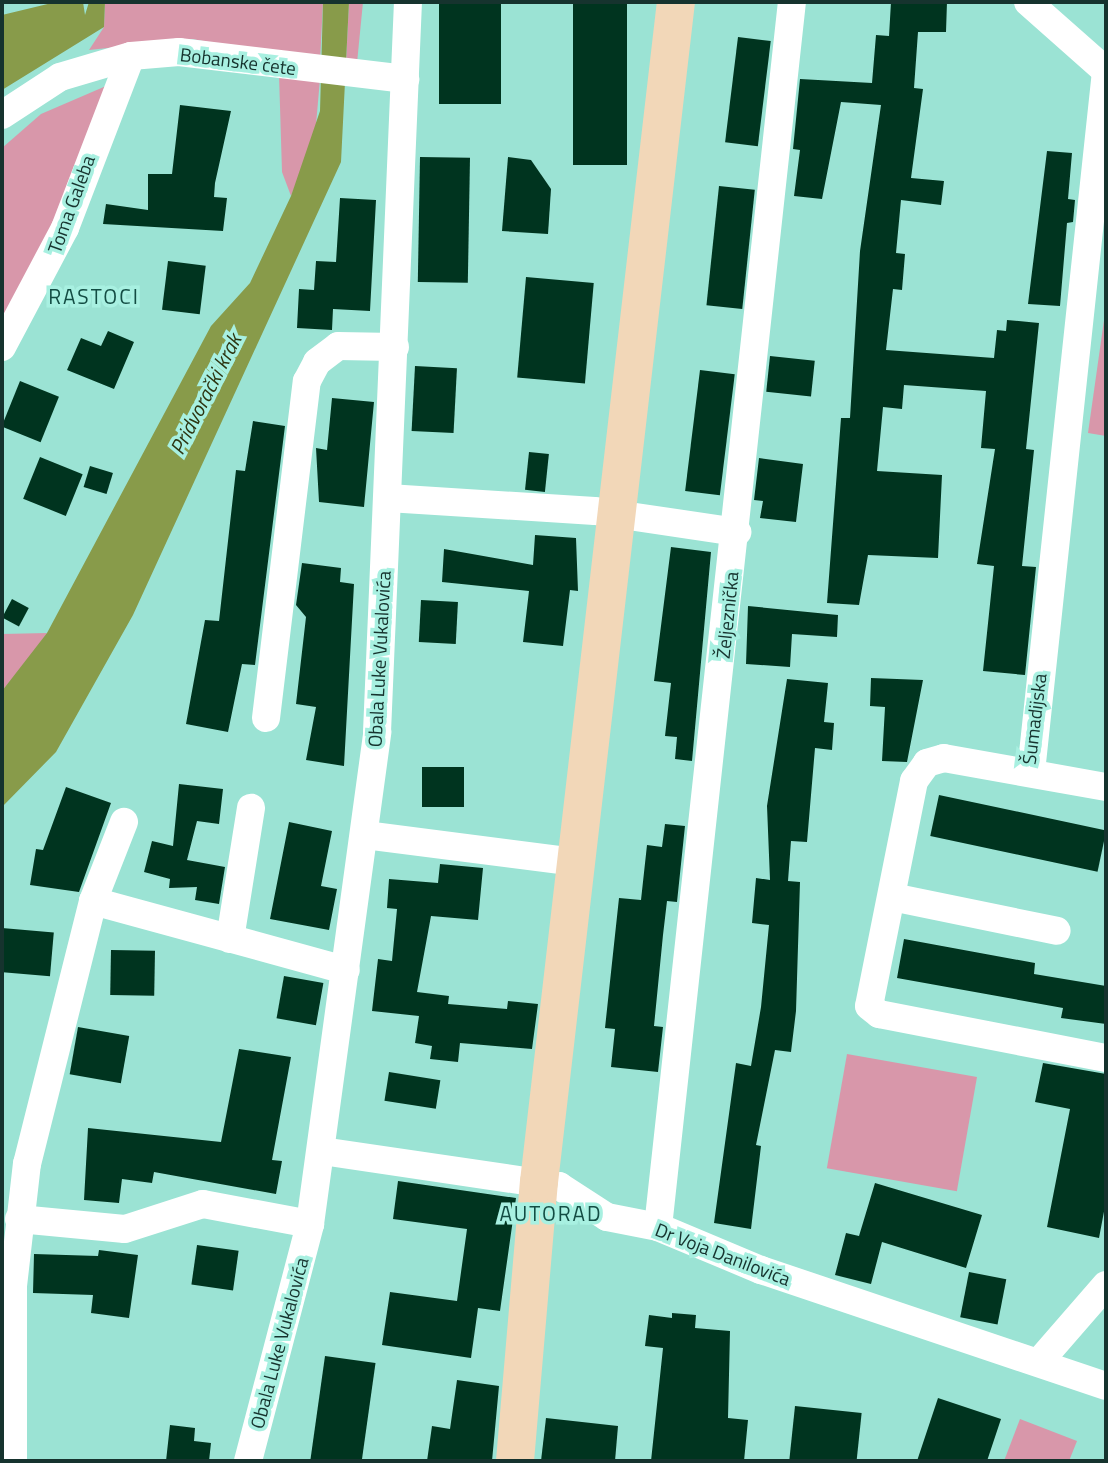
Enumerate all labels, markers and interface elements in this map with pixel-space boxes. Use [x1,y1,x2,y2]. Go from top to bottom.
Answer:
street label: Bobanske čete [179,43,297,79]
street label: Toma Galeba [43,152,99,256]
district label: RASTOCI [49,283,139,309]
water label: Pridvorački krak [164,330,246,458]
street label: Obala Luke Vukalovića [363,570,395,748]
street label: Željeznička [711,570,743,660]
street label: Šumadijska [1017,672,1051,766]
district label: AUTORAD [500,1200,602,1226]
street label: Dr Voja Danilovića [652,1218,794,1290]
street label: Obala Luke Vukalovića [245,1255,313,1431]

